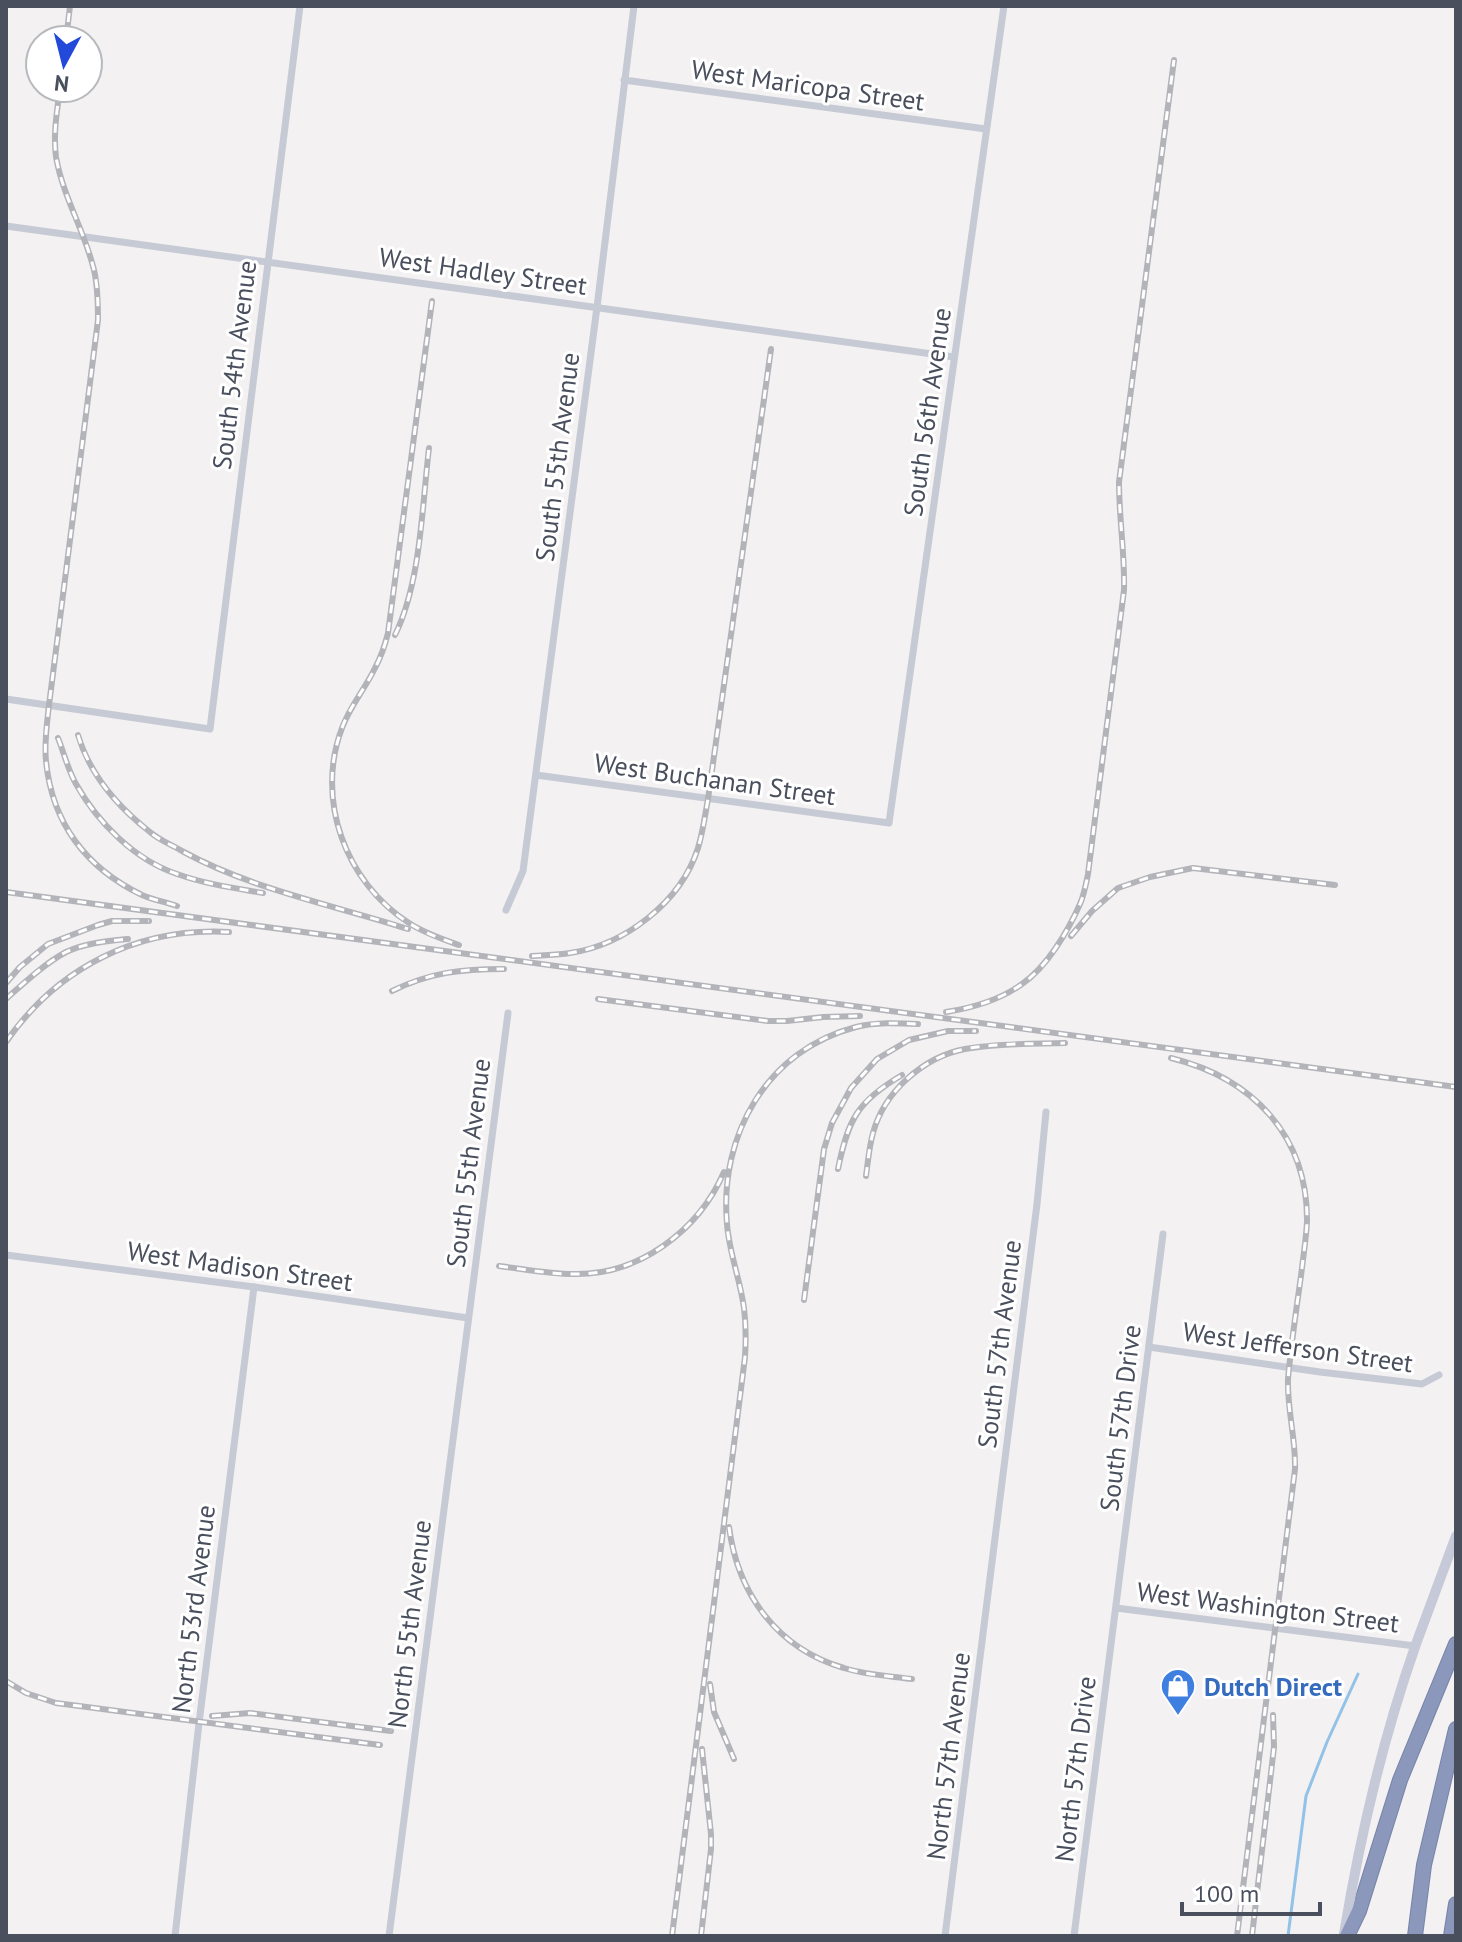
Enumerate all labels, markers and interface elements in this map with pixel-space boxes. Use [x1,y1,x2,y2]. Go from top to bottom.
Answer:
north arrow [24,24,104,104]
street label: West Maricopa Street [689,52,927,118]
text: N [53,69,70,99]
street label: West Hadley Street [377,240,589,302]
street label: South 54th Avenue [205,259,263,471]
street label: South 56th Avenue [896,306,958,518]
street label: South 55th Avenue [528,351,586,563]
street label: West Buchanan Street [592,746,838,812]
street label: South 55th Avenue [439,1057,497,1269]
street label: West Madison Street [125,1234,355,1298]
street label: South 57th Avenue [970,1238,1028,1450]
street label: West Jefferson Street [1181,1315,1415,1380]
street label: South 57th Drive [1092,1323,1148,1513]
street label: North 53rd Avenue [164,1503,222,1715]
street label: North 55th Avenue [380,1518,438,1730]
street label: West Washington Street [1135,1575,1401,1639]
street label: North 57th Avenue [919,1650,977,1862]
shop icon: Dutch Direct [1159,1667,1197,1717]
place label: Dutch Direct [1204,1670,1342,1703]
street label: North 57th Drive [1047,1674,1103,1864]
scale bar [1182,1866,1320,1916]
text: 100 m [1194,1878,1259,1909]

